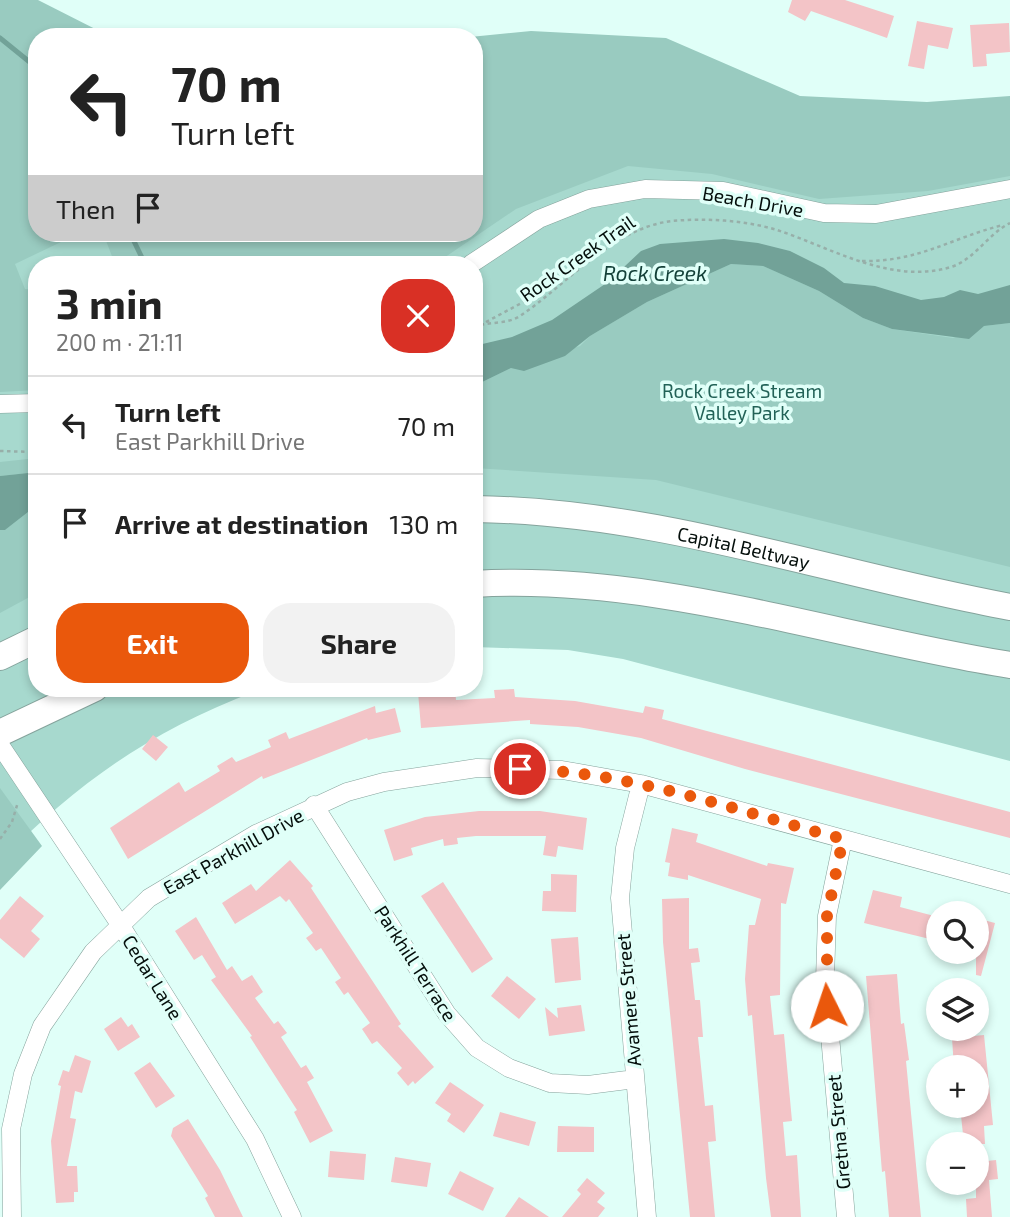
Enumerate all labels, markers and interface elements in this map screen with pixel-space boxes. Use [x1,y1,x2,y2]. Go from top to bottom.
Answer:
text: 70 m [171,53,282,112]
icon: left [56,56,147,147]
text: Turn left [171,113,295,151]
street label: Beach Drive [701,181,805,221]
icon: arrive [129,189,167,227]
text: Then [56,193,115,224]
street label: Rock Creek Trail [515,210,639,306]
water label: Rock Creek [603,260,707,285]
text: 3 min [56,277,163,327]
button: close [381,279,455,353]
text: 200 m · 21:11 [56,328,183,356]
park label: Rock Creek Stream Valley Park [662,379,822,424]
text: Turn left [115,396,221,427]
icon: left [56,406,94,444]
text: 70 m [397,410,455,441]
text: East Parkhill Drive [115,427,305,455]
icon: arrive [56,504,94,542]
text: Arrive at destination [115,508,368,539]
text: 130 m [389,508,458,539]
street label: Capital Beltway [676,521,812,573]
button: Exit [56,603,249,683]
button: Share [263,603,455,683]
pin [490,739,550,799]
icon: arrive [501,750,539,788]
street label: East Parkhill Drive [159,803,307,899]
street label: Parkhill Terrace [370,901,462,1025]
map controls [926,901,989,1195]
button: search [926,901,989,964]
street label: Cedar Lane [118,931,188,1023]
street label: Avamere Street [611,933,645,1067]
position arrow [790,969,864,1043]
button: layers [926,978,989,1041]
button: + [926,1055,989,1118]
street label: Gretna Street [822,1074,854,1190]
button: − [926,1132,989,1195]

